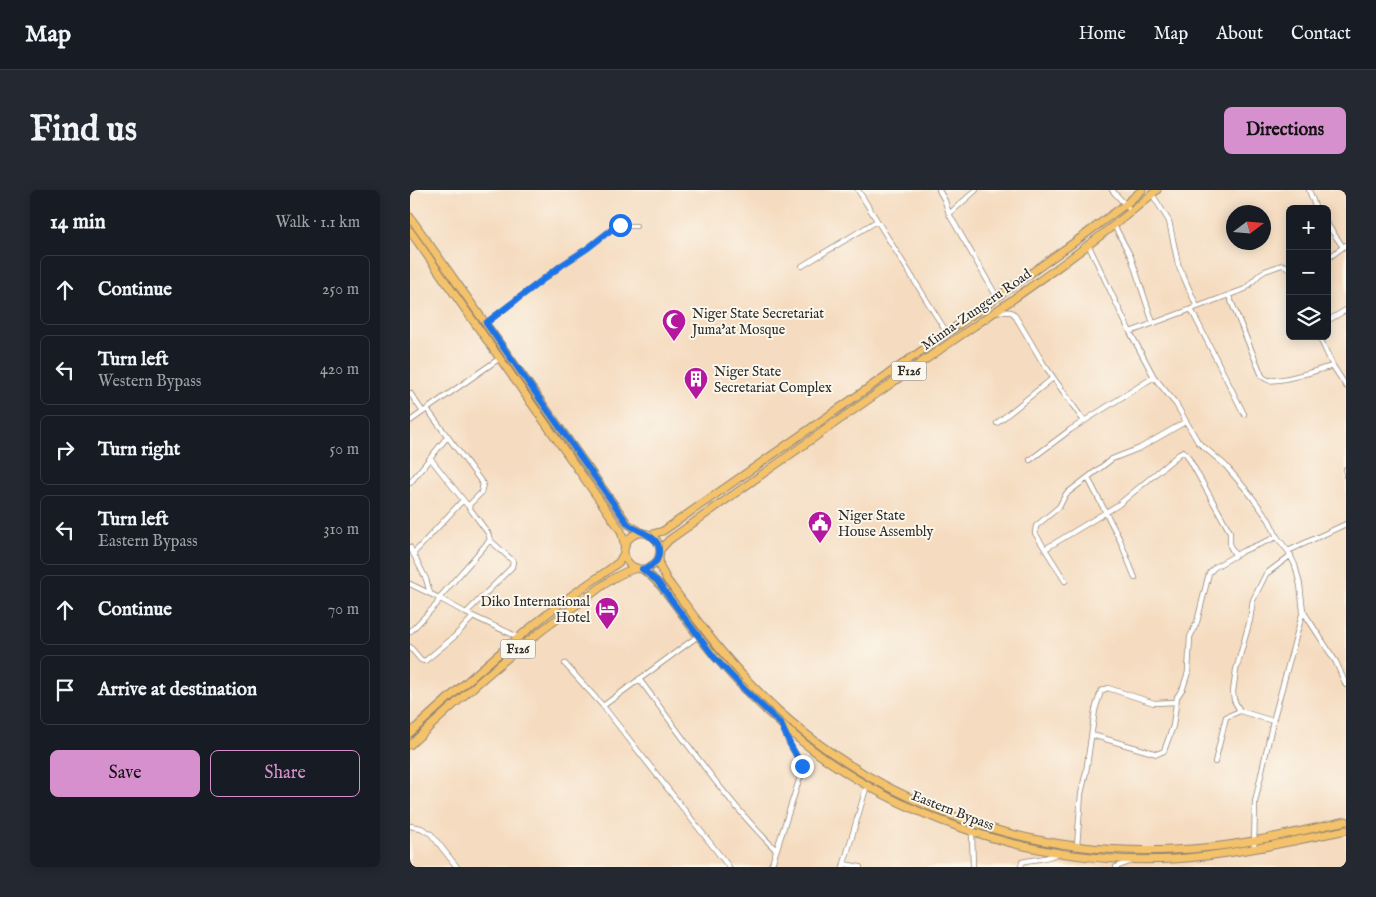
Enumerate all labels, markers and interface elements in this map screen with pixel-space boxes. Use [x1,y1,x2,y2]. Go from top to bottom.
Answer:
text: Map [25,19,71,50]
text: Home [1079,23,1126,46]
text: Map [1154,23,1188,46]
text: About [1216,23,1263,46]
text: Contact [1291,23,1351,46]
button: Directions [1224,107,1346,154]
text: Find us [30,108,137,153]
north arrow [1226,205,1271,250]
map controls [1286,205,1331,340]
button: + [1286,205,1331,250]
text: 14 min [50,209,106,236]
text: Walk · 1.1 km [276,213,360,233]
route start [609,214,632,237]
button: − [1286,250,1331,295]
street label: Minna-Zungeru Road [918,265,1035,354]
icon: ahead [51,276,79,304]
text: Continue [98,278,172,302]
text: 250 m [322,280,359,300]
button: layers [1286,295,1331,340]
place label: Niger State Secretariat Juma'at Mosque [690,305,824,339]
mosque icon: Niger State Secretariat Juma'at Mosque [661,308,687,342]
text: Turn left [98,348,169,372]
icon: left [51,356,79,384]
text: 420 m [320,360,359,380]
road number: F126 [892,362,926,380]
place label: Niger State Secretariat Complex [714,363,832,397]
building icon: Niger State Secretariat Complex [683,366,709,400]
text: Western Bypass [98,372,201,392]
icon: right [51,436,79,464]
text: Turn right [98,438,180,462]
text: 50 m [330,440,359,460]
place label: Niger State House Assembly [838,507,934,541]
text: Turn left [98,508,169,532]
public building icon: Niger State House Assembly [807,510,833,544]
icon: left [51,516,79,544]
text: 310 m [323,520,359,540]
text: Eastern Bypass [98,532,198,552]
place label: Diko International Hotel [480,593,590,627]
icon: ahead [51,596,79,624]
hotel icon: Diko International Hotel [594,596,620,630]
text: Continue [98,598,172,622]
text: 70 m [328,600,359,620]
road number: F126 [500,639,536,658]
icon: arrive [51,676,79,704]
text: Arrive at destination [98,678,257,702]
button: Save [50,750,200,797]
button: Share [210,750,360,797]
route end [791,755,814,778]
street label: Eastern Bypass [909,787,997,835]

